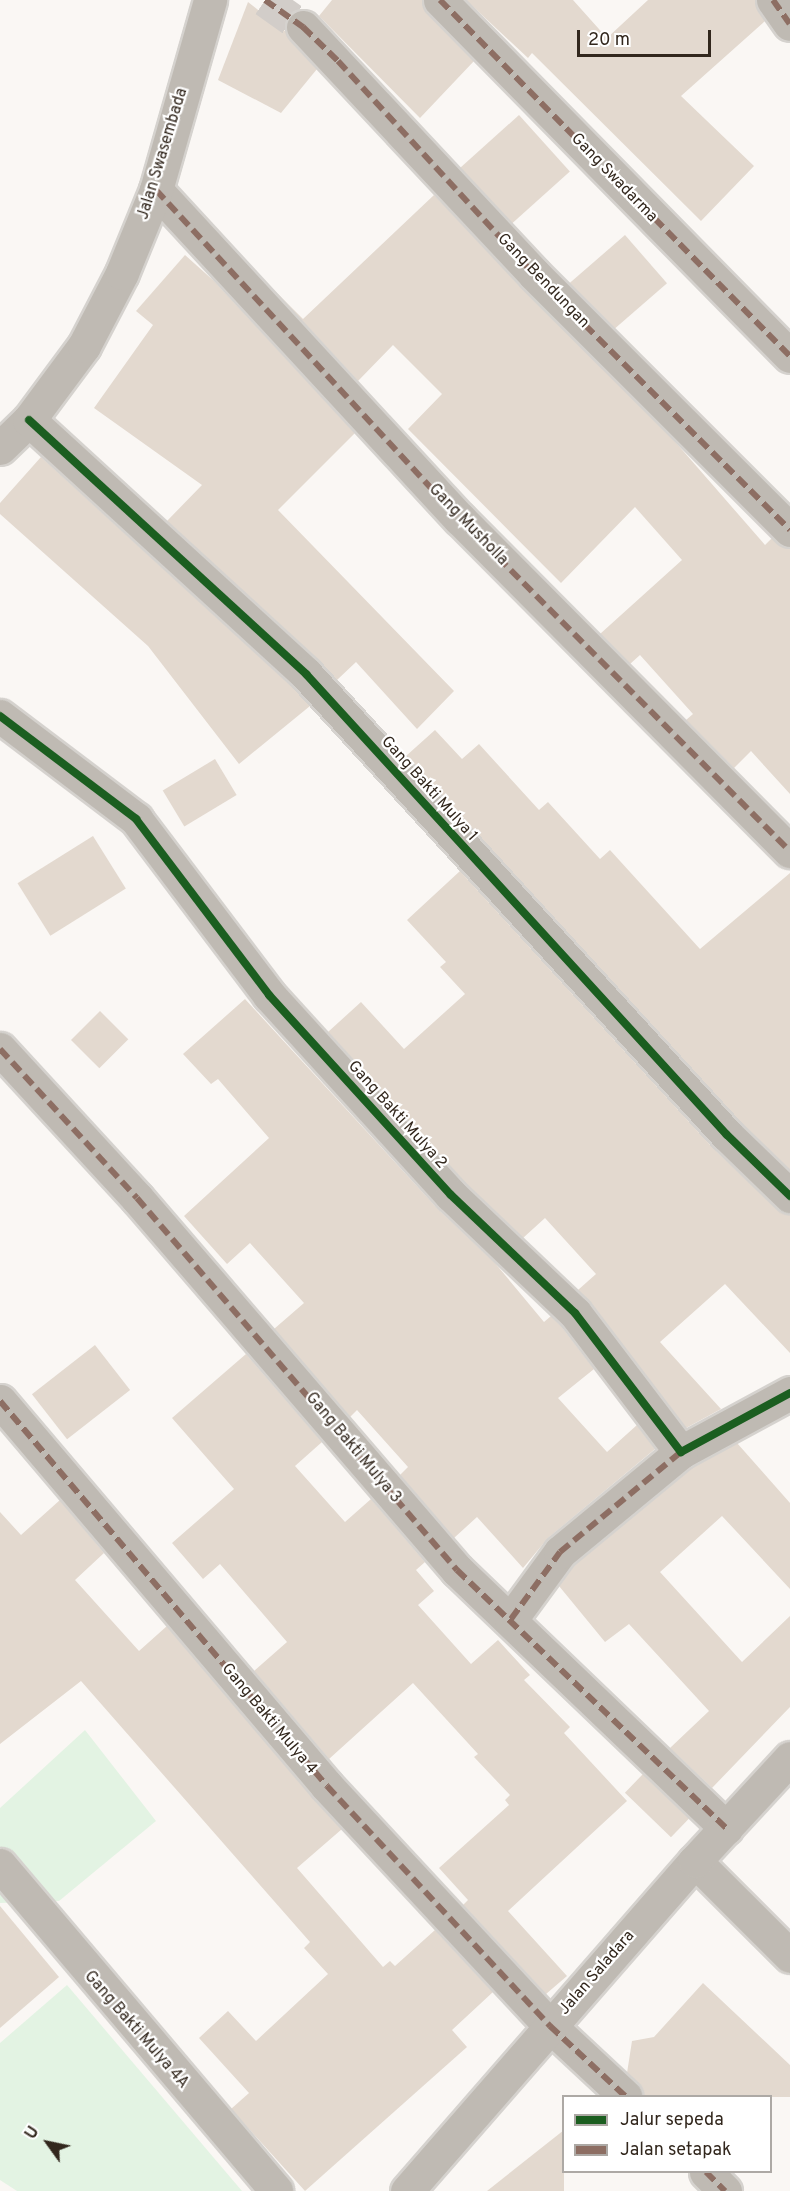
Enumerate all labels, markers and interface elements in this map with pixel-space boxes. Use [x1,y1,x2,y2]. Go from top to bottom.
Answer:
scale bar [580,18,714,56]
text: 20 m [588,29,630,52]
street label: Jalan Swasembada [134,86,192,222]
street label: Gang Swadarma [567,129,661,227]
street label: Gang Bendungan [493,230,593,332]
street label: Gang Musholla [424,480,512,570]
street label: Gang Bakti Mulya 1 [377,732,481,846]
street label: Gang Bakti Mulya 2 [343,1057,451,1173]
street label: Gang Bakti Mulya 3 [301,1389,405,1507]
street label: Gang Bakti Mulya 4 [217,1660,321,1778]
street label: Jalan Saladara [555,1927,639,2019]
street label: Gang Bakti Mulya 4A [80,1967,192,2093]
legend [562,2095,772,2173]
text: Jalur sepeda [620,2109,724,2132]
north arrow [18,2113,78,2173]
text: U [21,2123,44,2143]
text: Jalan setapak [620,2139,732,2162]

